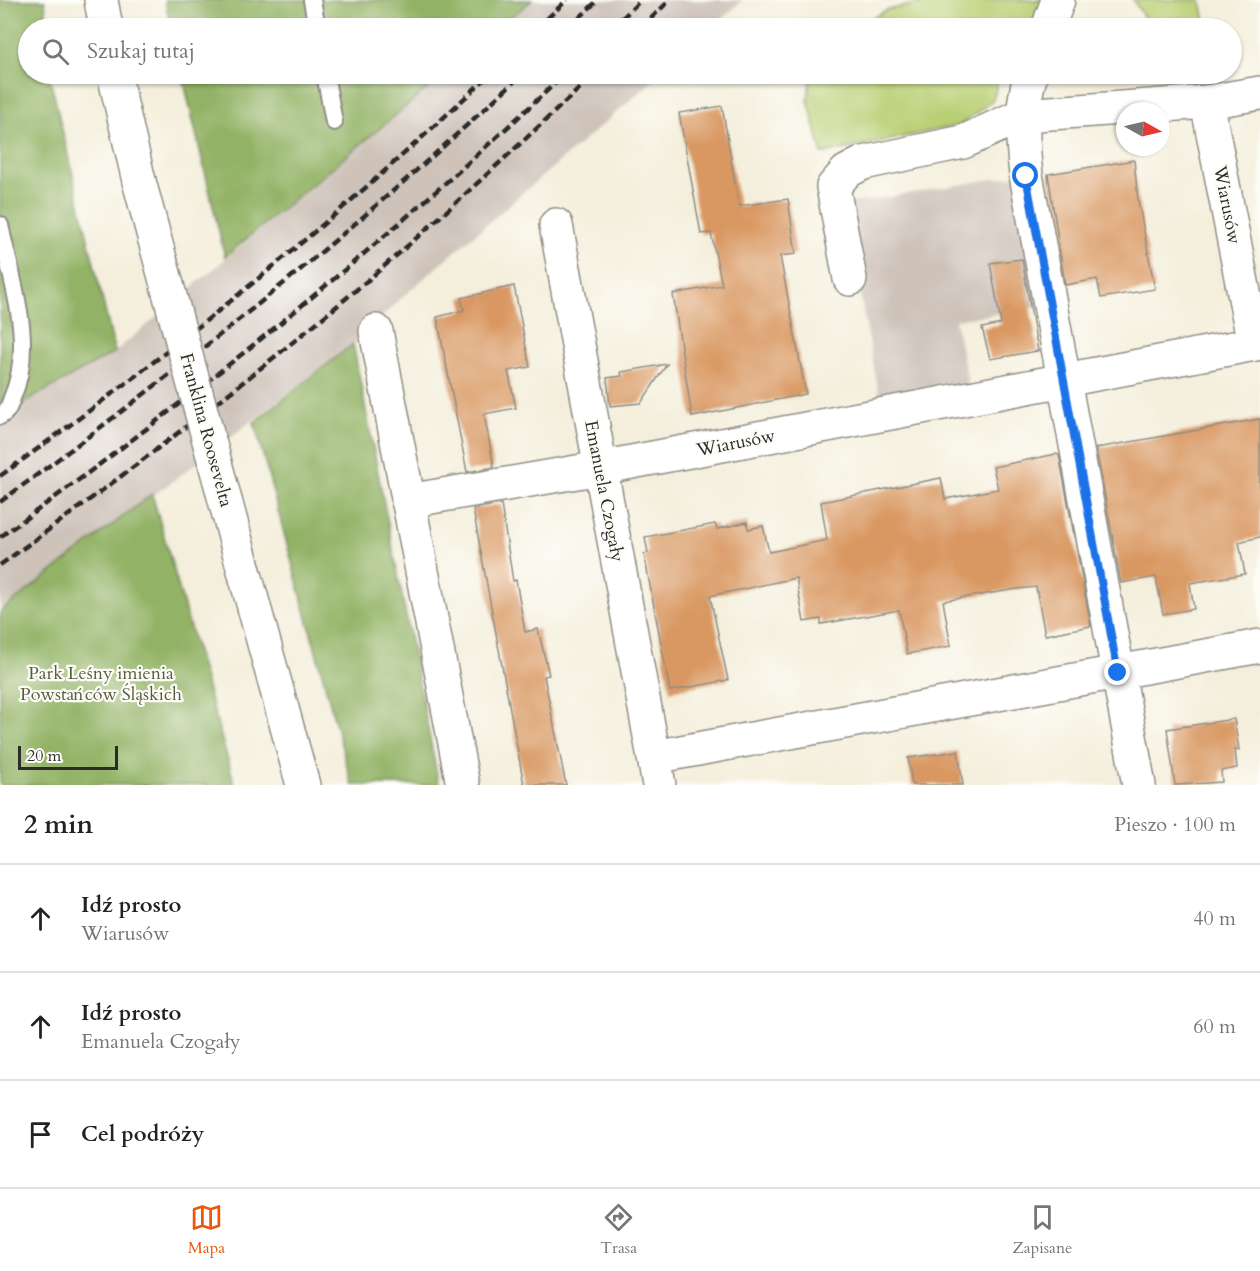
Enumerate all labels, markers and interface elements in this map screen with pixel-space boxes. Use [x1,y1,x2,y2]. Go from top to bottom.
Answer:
search box [18,18,1242,84]
icon: search [39,35,72,68]
text: Szukaj tutaj [87,36,195,66]
north arrow [1116,102,1170,156]
route start [1012,162,1038,188]
street label: Wiarusów [1207,163,1247,247]
street label: Franklina Roosevelta [173,350,239,510]
street label: Emanuela Czogały [578,418,630,564]
street label: Wiarusów [694,423,778,463]
route end [1104,659,1130,685]
park label: Park Leśny imienia Powstańców Śląskich [20,661,182,707]
scale bar [18,743,118,770]
text: 20 m [27,745,61,767]
text: 2 min [24,807,93,842]
text: Pieszo · 100 m [1114,811,1236,838]
text: Idź prosto [81,890,181,920]
icon: ahead [24,902,57,935]
text: 40 m [1193,905,1236,932]
text: Wiarusów [81,920,169,947]
text: Idź prosto [81,998,181,1028]
icon: ahead [24,1010,57,1043]
text: 60 m [1193,1013,1236,1040]
text: Emanuela Czogały [81,1028,240,1055]
icon: arrive [24,1118,57,1151]
text: Cel podróży [81,1119,204,1149]
tab: Mapa [188,1201,225,1259]
tab: Trasa [600,1201,637,1259]
tab: Zapisane [1012,1201,1072,1259]

